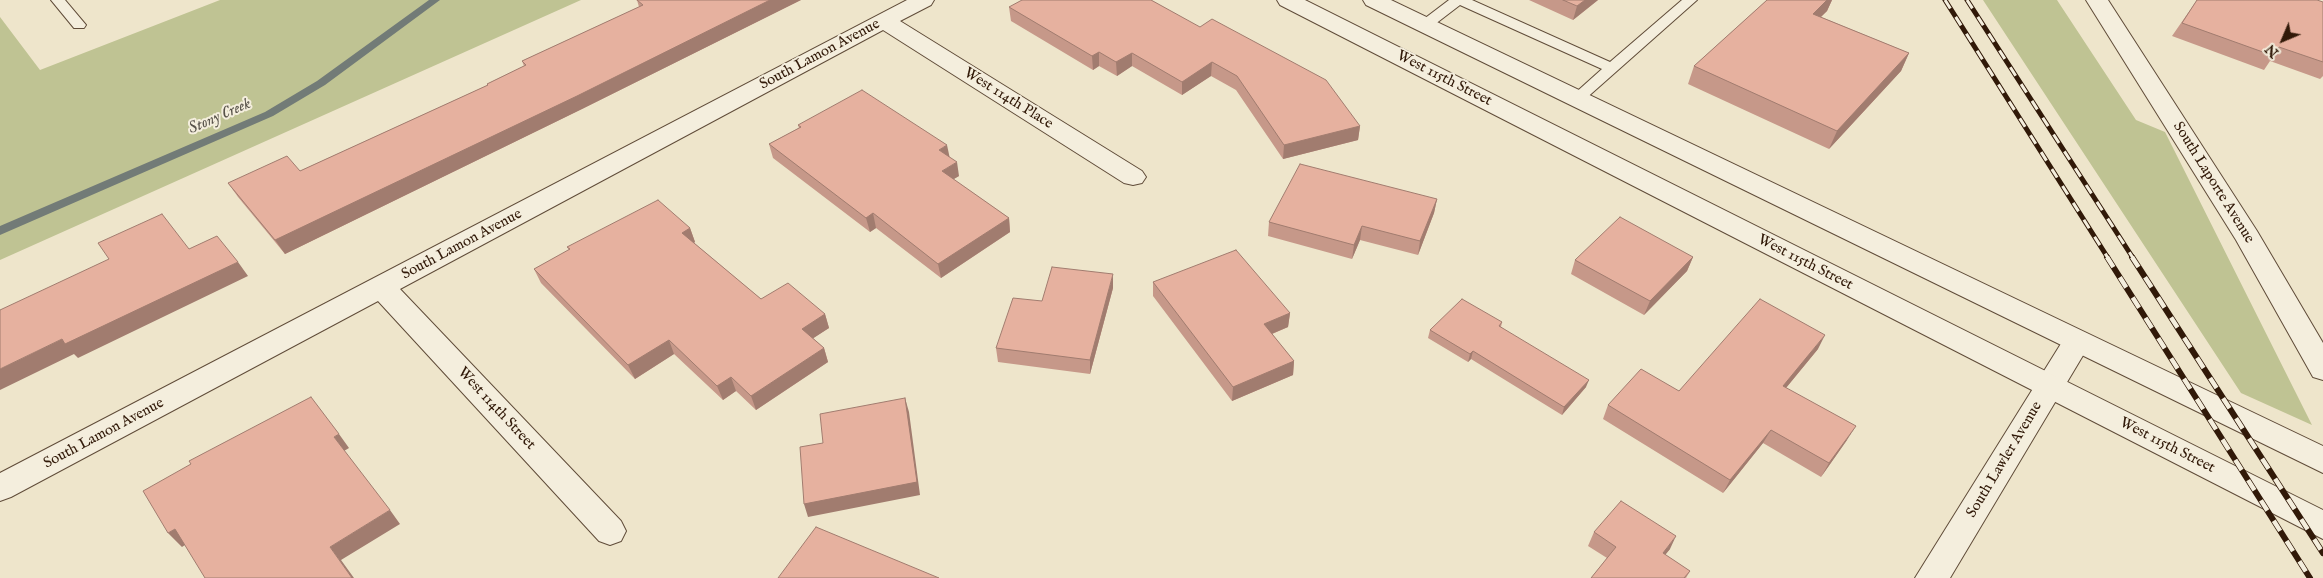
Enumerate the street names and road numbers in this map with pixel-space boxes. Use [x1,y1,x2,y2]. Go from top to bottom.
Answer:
street label: South Lamon Avenue [757,16,883,94]
street label: West 115th Street [1393,47,1495,111]
street label: West 114th Place [960,64,1056,134]
street label: South Laporte Avenue [2168,119,2258,247]
street label: South Lamon Avenue [399,206,525,284]
street label: West 115th Street [1754,231,1856,295]
street label: West 114th Street [453,364,539,454]
street label: South Lamon Avenue [41,395,167,473]
street label: South Lawler Avenue [1963,399,2047,521]
street label: West 115th Street [2116,414,2218,478]

